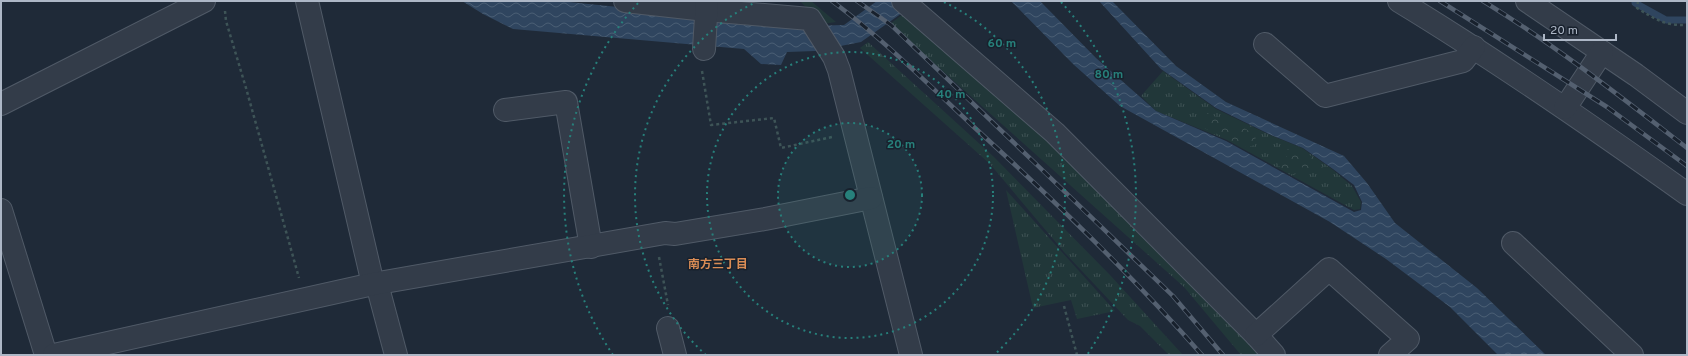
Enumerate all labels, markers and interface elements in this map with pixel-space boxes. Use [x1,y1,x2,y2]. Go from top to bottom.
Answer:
scale bar [1544,16,1616,42]
text: 20 m [1550,23,1578,39]
text: 60 m [988,36,1016,52]
text: 80 m [1095,67,1123,83]
text: 40 m [936,87,966,103]
text: 20 m [887,137,915,153]
centre of rings [843,188,857,202]
district label: 南方三丁目 [688,257,748,273]

